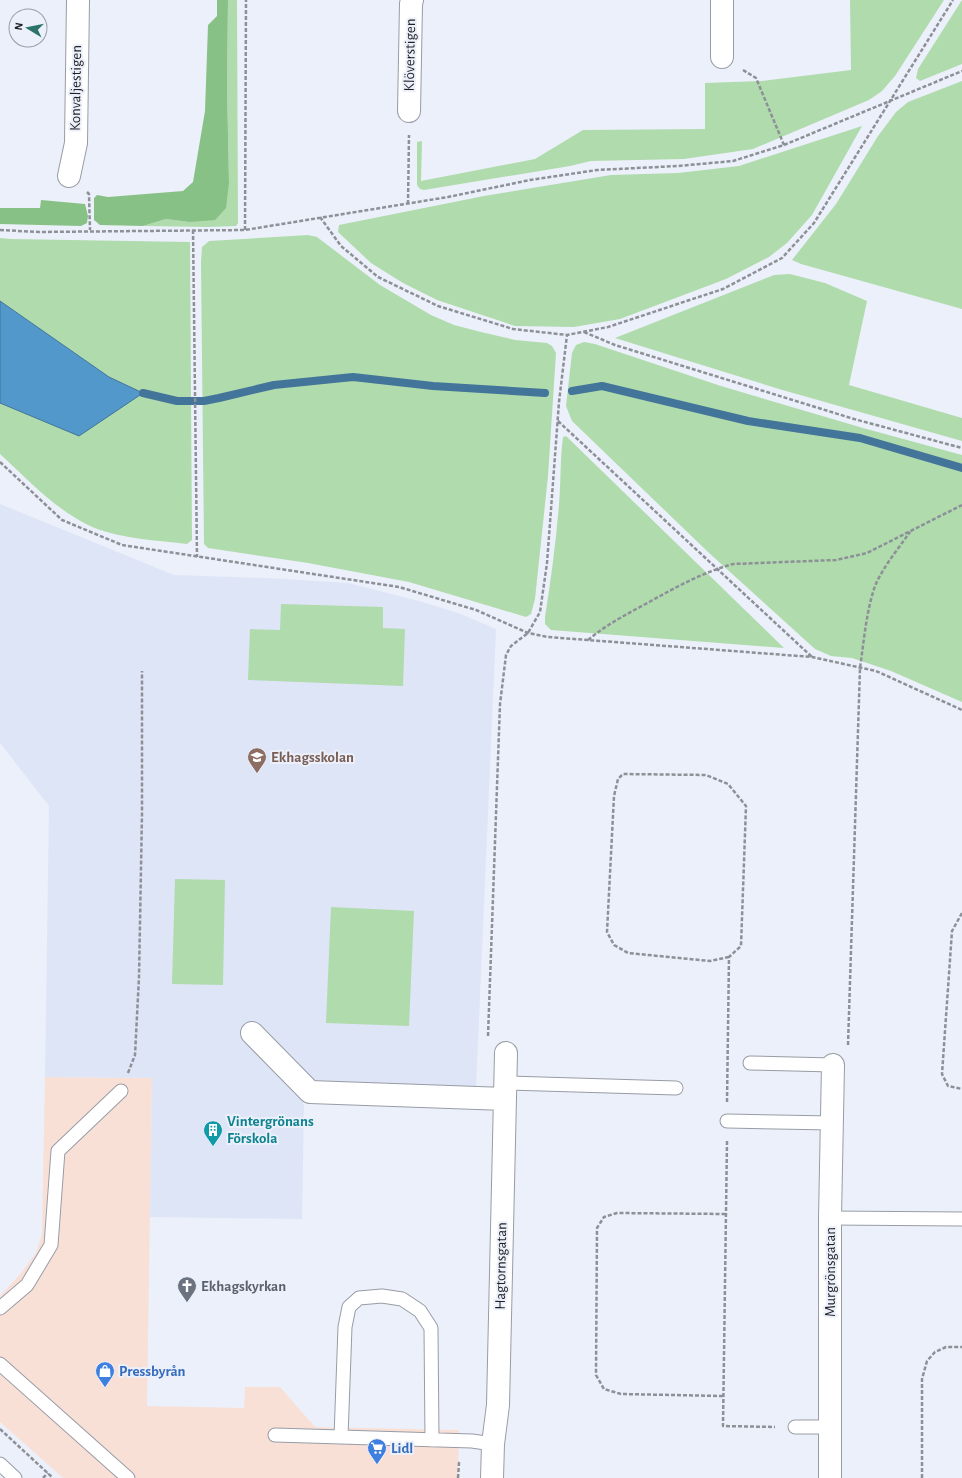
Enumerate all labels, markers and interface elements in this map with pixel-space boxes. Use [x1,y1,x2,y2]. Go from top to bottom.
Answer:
north arrow [8,8,48,48]
street label: Klöverstigen [402,18,418,92]
text: N [13,22,25,31]
street label: Konvaljestigen [68,45,84,131]
school or university icon: Ekhagsskolan [246,746,268,774]
place label: Ekhagsskolan [271,750,354,765]
place label: Vintergrönans Förskola [227,1114,314,1146]
building icon: Vintergrönans Förskola [202,1119,224,1147]
street label: Hagtornsgatan [493,1222,509,1310]
street label: Murgrönsgatan [823,1227,838,1317]
church icon: Ekhagskyrkan [176,1275,198,1303]
place label: Ekhagskyrkan [201,1279,286,1294]
shop icon: Pressbyrån [94,1360,116,1388]
place label: Pressbyrån [119,1364,186,1379]
supermarket icon: Lidl [366,1437,388,1465]
place label: Lidl [391,1441,413,1456]

